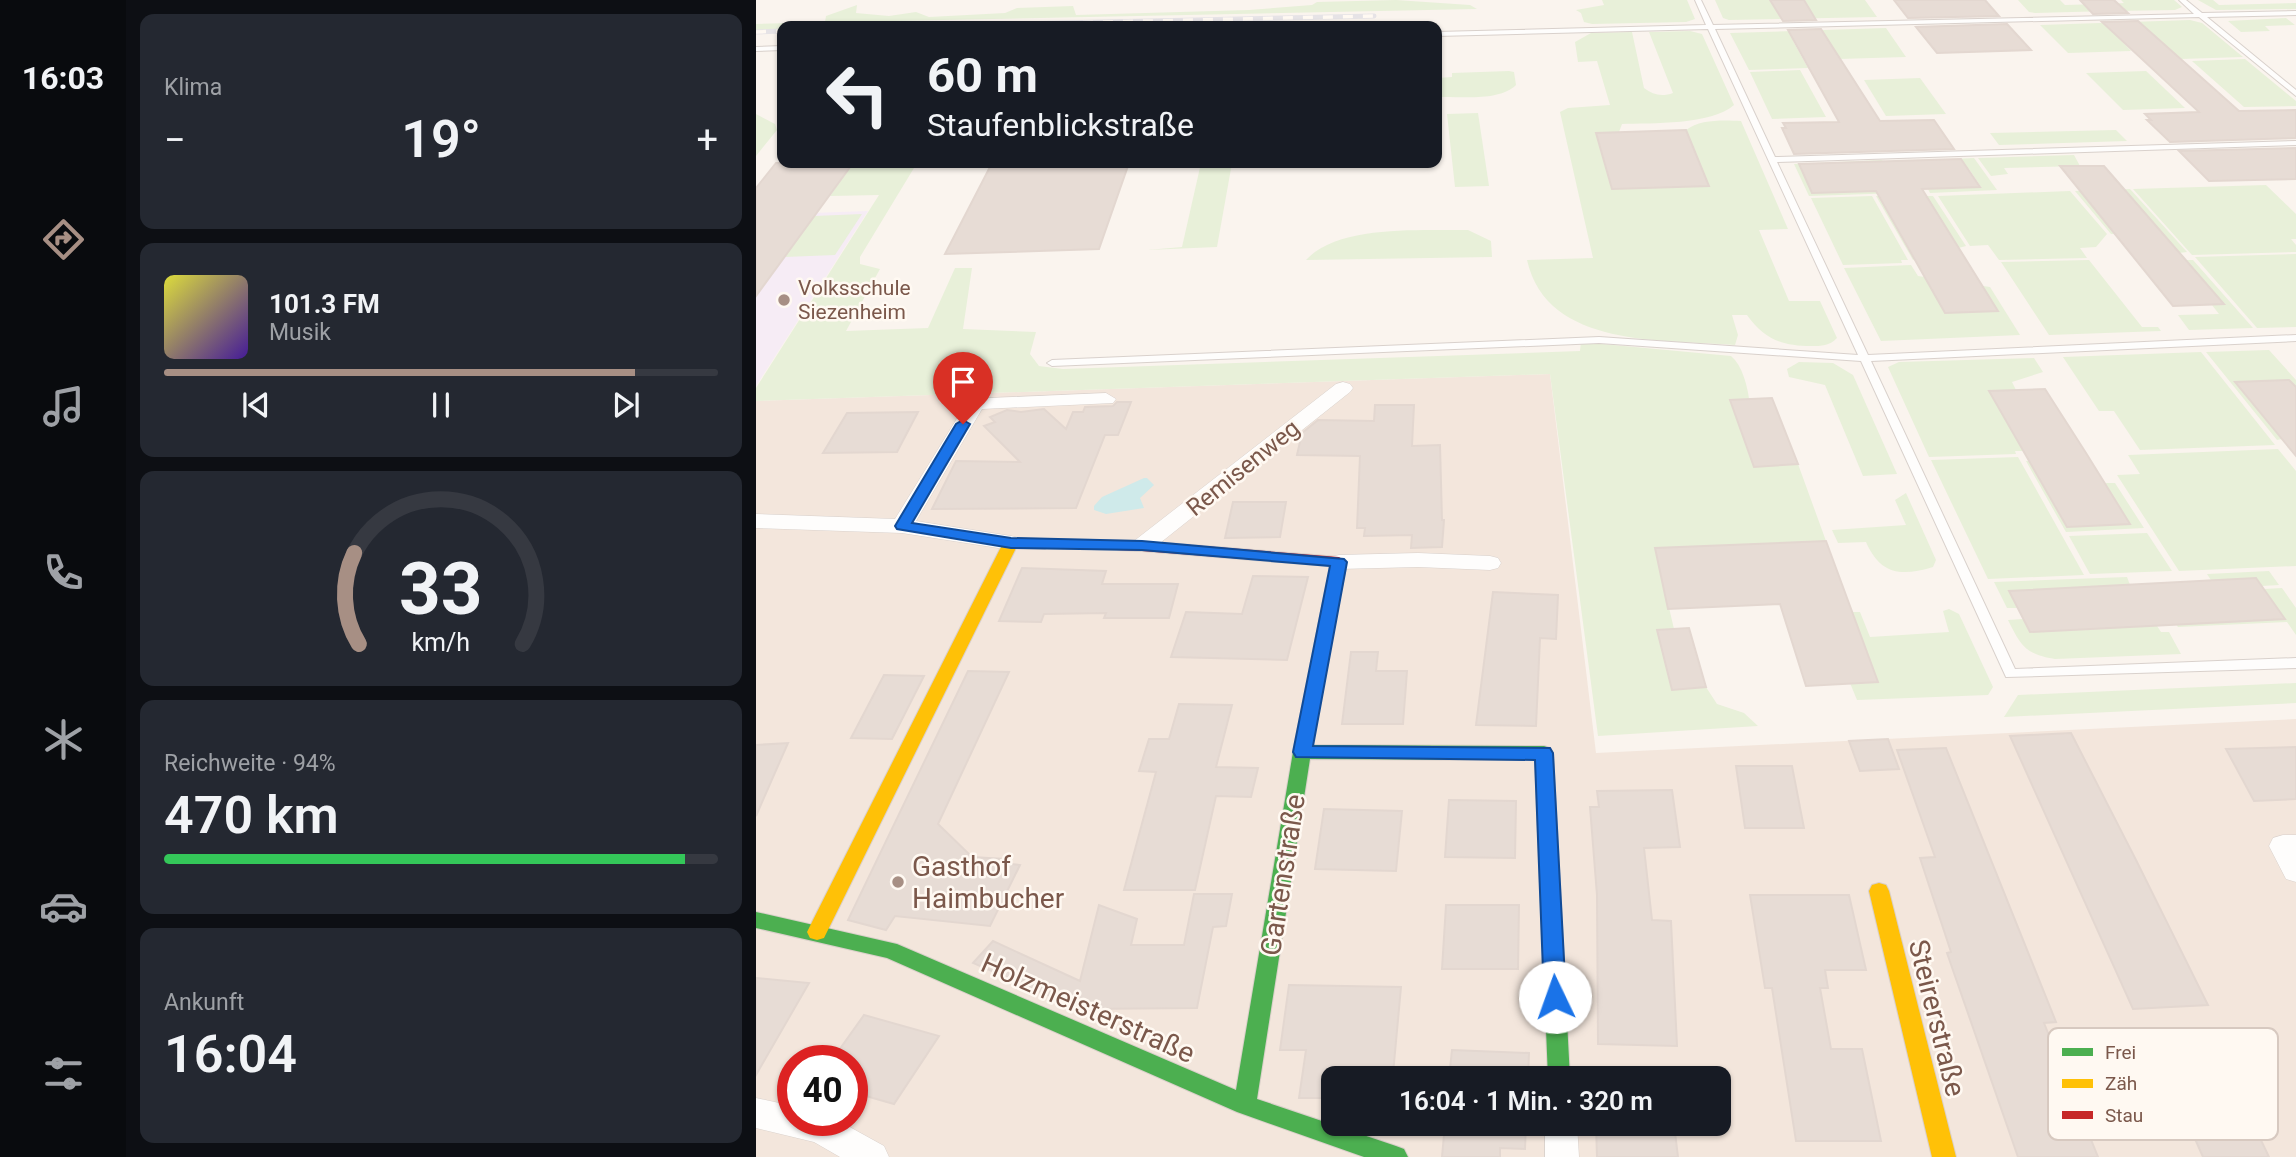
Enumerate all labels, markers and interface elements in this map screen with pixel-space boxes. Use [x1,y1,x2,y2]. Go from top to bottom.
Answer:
text: 60 m [927,47,1038,104]
icon: left [812,49,903,140]
text: 16:03 [22,59,104,97]
text: Klima [164,74,222,101]
text: Staufenblickstraße [927,106,1194,144]
text: 19° [401,109,481,170]
text: − [164,118,186,162]
text: + [696,118,718,162]
icon: directions [39,215,88,264]
place label: Volksschule Siezenheim [798,276,911,324]
text: 101.3 FM [269,289,380,319]
marker: Volksschule Siezenheim [776,292,792,308]
text: Musik [269,319,331,346]
pin [933,352,993,424]
icon: arrive [944,363,982,401]
icon: music [39,382,88,431]
icon: previous [237,386,275,424]
icon: pause [422,386,460,424]
icon: next [607,386,645,424]
street label: Remisenweg [1181,414,1305,522]
text: 33 [399,547,483,633]
icon: phone [39,548,88,597]
text: km/h [412,628,470,657]
icon: climate [39,715,88,764]
text: Reichweite · 94% [164,750,336,777]
text: 470 km [164,785,339,846]
street label: Gartenstraße [1254,792,1312,958]
place label: Gasthof Haimbucher [912,850,1065,915]
marker: Gasthof Haimbucher [890,874,906,890]
icon: car [39,882,88,931]
street label: Steirerstraße [1902,936,1972,1100]
street label: Holzmeisterstraße [976,946,1200,1070]
position arrow [1518,960,1592,1034]
text: Ankunft [164,989,244,1016]
text: 16:04 [164,1024,297,1085]
legend [2048,1028,2278,1140]
text: Frei [2105,1041,2136,1064]
speed limit sign: 40 [777,1045,868,1136]
icon: filters [39,1049,88,1098]
text: Zäh [2105,1072,2137,1095]
text: 16:04 · 1 Min. · 320 m [1399,1086,1653,1116]
text: Stau [2105,1104,2143,1127]

